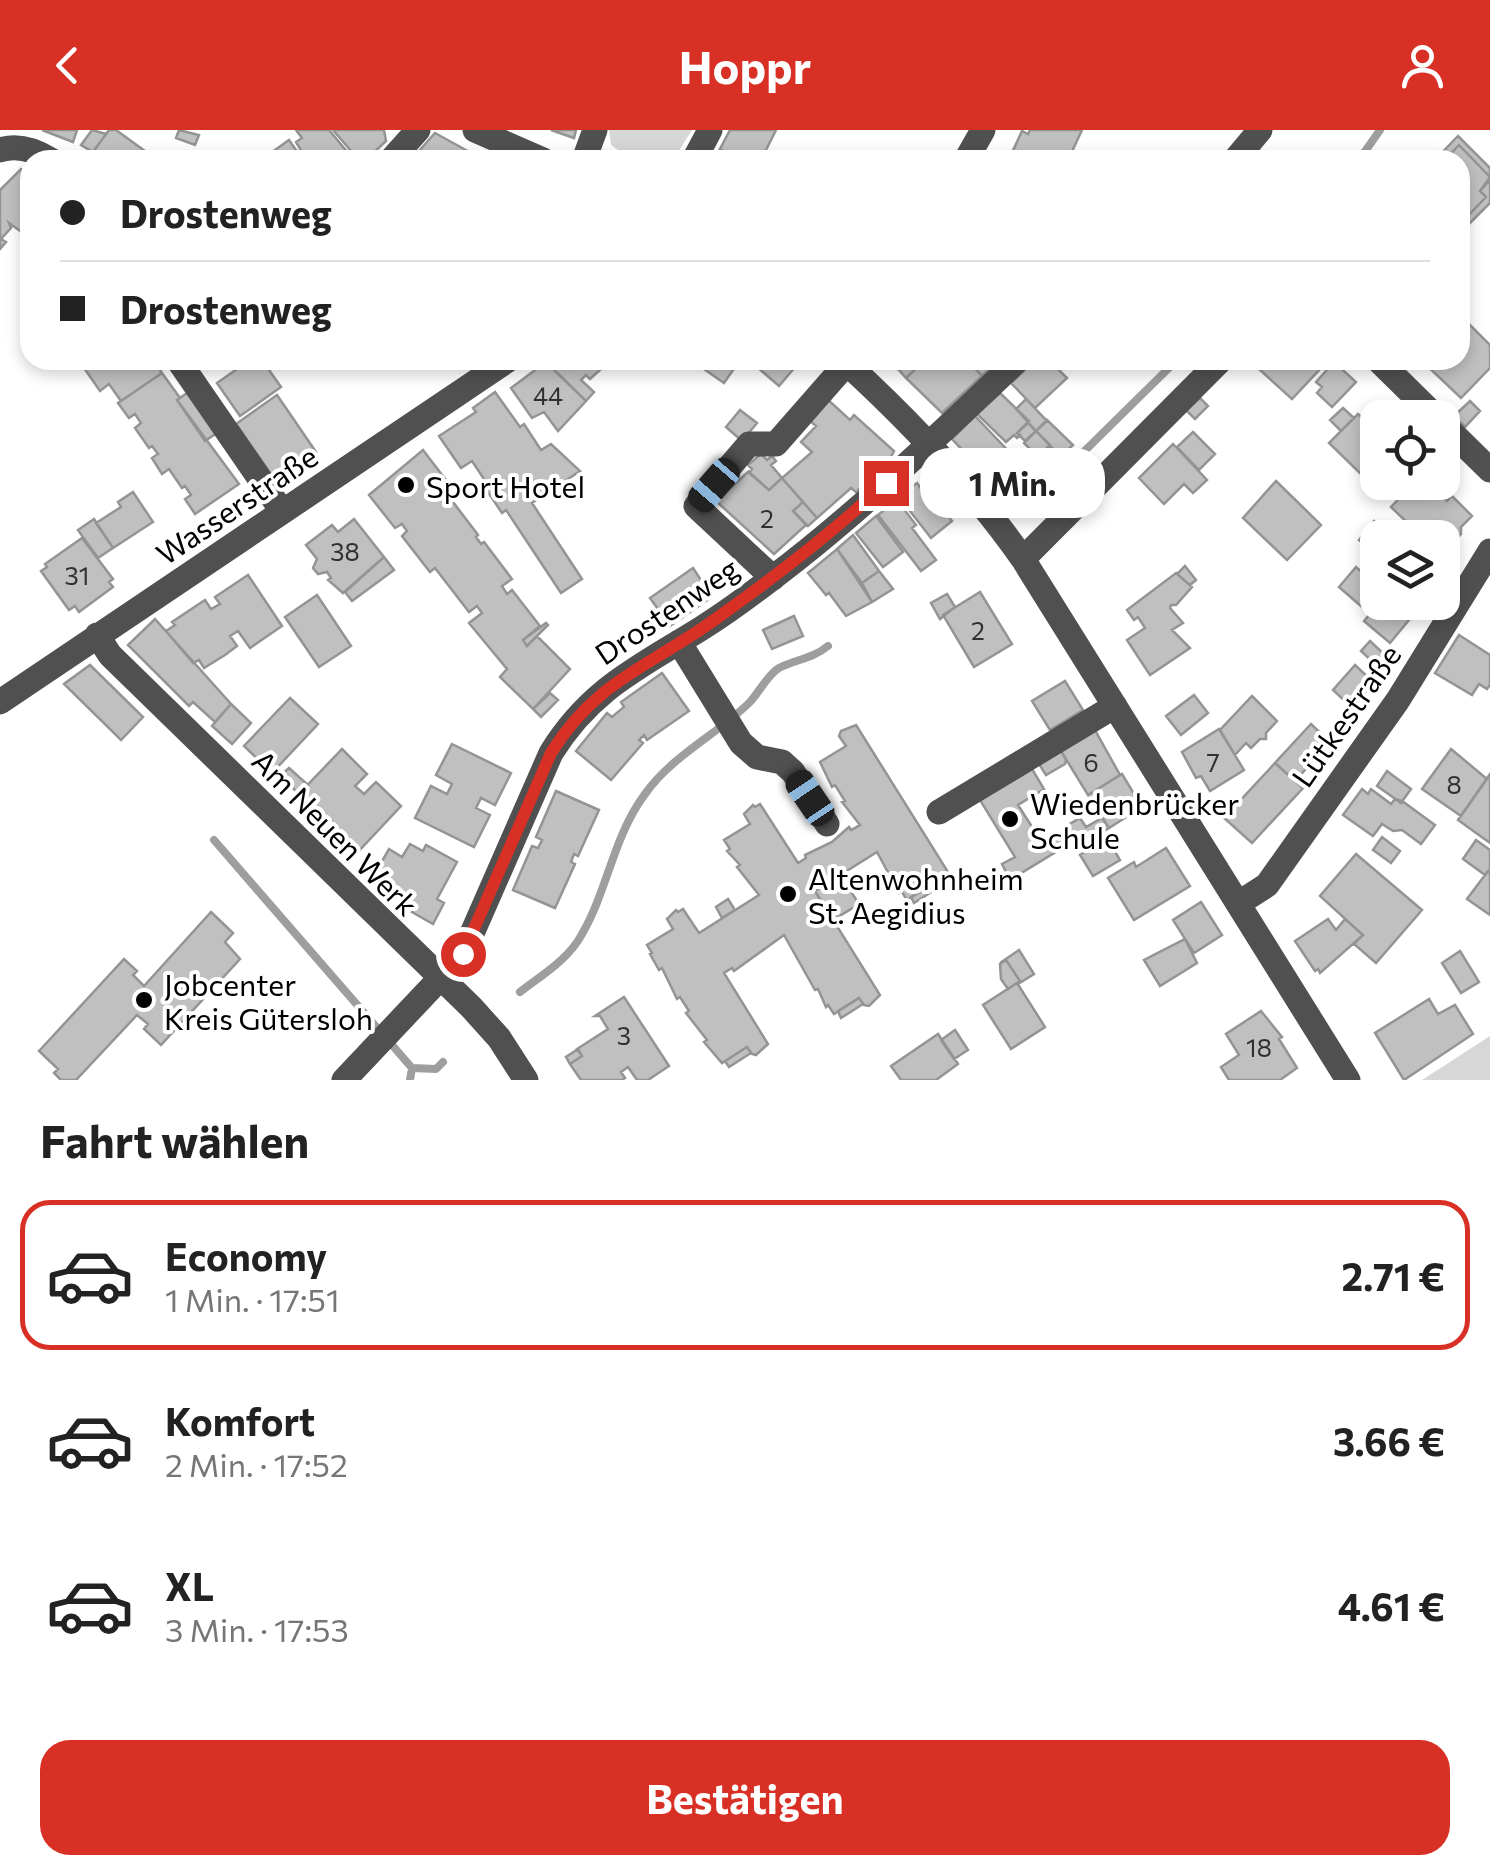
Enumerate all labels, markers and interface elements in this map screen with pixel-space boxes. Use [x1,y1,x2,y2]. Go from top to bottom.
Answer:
icon: back [40,38,95,93]
text: Hoppr [679,38,811,93]
icon: person [1395,38,1450,93]
text: Drostenweg [120,189,332,236]
text: Drostenweg [120,285,332,332]
house number: 44 [533,380,563,410]
map controls [1360,400,1460,620]
button: locate [1360,400,1460,500]
street label: Wasserstraße [148,437,324,571]
callout: 1 Min. [921,448,1106,518]
car [683,453,745,517]
route end [864,461,909,506]
text: 1 Min. [969,463,1056,503]
place label: Sport Hotel [426,467,585,504]
marker: Sport Hotel [395,474,417,496]
house number: 2 [760,503,774,533]
button: layers [1360,520,1460,620]
house number: 38 [330,536,360,566]
street label: Drostenweg [587,549,745,671]
house number: 31 [65,560,89,590]
house number: 2 [971,615,985,645]
street label: Lütkestraße [1283,637,1407,793]
street label: Am Neuen Werk [245,741,427,923]
house number: 6 [1083,747,1099,777]
house number: 7 [1206,747,1220,777]
car [781,765,839,831]
house number: 8 [1446,769,1462,799]
place label: Wiedenbrücker Schule [1030,784,1239,855]
marker: Wiedenbrücker Schule [999,808,1021,830]
place label: Altenwohnheim St. Aegidius [808,859,1024,930]
marker: Altenwohnheim St. Aegidius [777,883,799,905]
route start [441,932,486,977]
place label: Jobcenter Kreis Gütersloh [164,965,373,1036]
marker: Jobcenter Kreis Gütersloh [133,989,155,1011]
house number: 3 [617,1020,631,1050]
house number: 18 [1246,1032,1272,1062]
text: Fahrt wählen [40,1112,309,1167]
icon: car [45,1230,135,1320]
text: Economy [165,1232,327,1279]
text: 2.71 € [1342,1252,1445,1299]
text: 1 Min. · 17:51 [165,1279,340,1319]
icon: car [45,1395,135,1485]
text: Komfort [165,1397,315,1444]
text: 3.66 € [1333,1417,1445,1464]
text: 2 Min. · 17:52 [165,1444,348,1484]
icon: car [45,1560,135,1650]
text: XL [165,1562,214,1609]
text: 4.61 € [1338,1582,1445,1629]
text: 3 Min. · 17:53 [165,1609,349,1649]
button: Bestätigen [40,1740,1450,1855]

